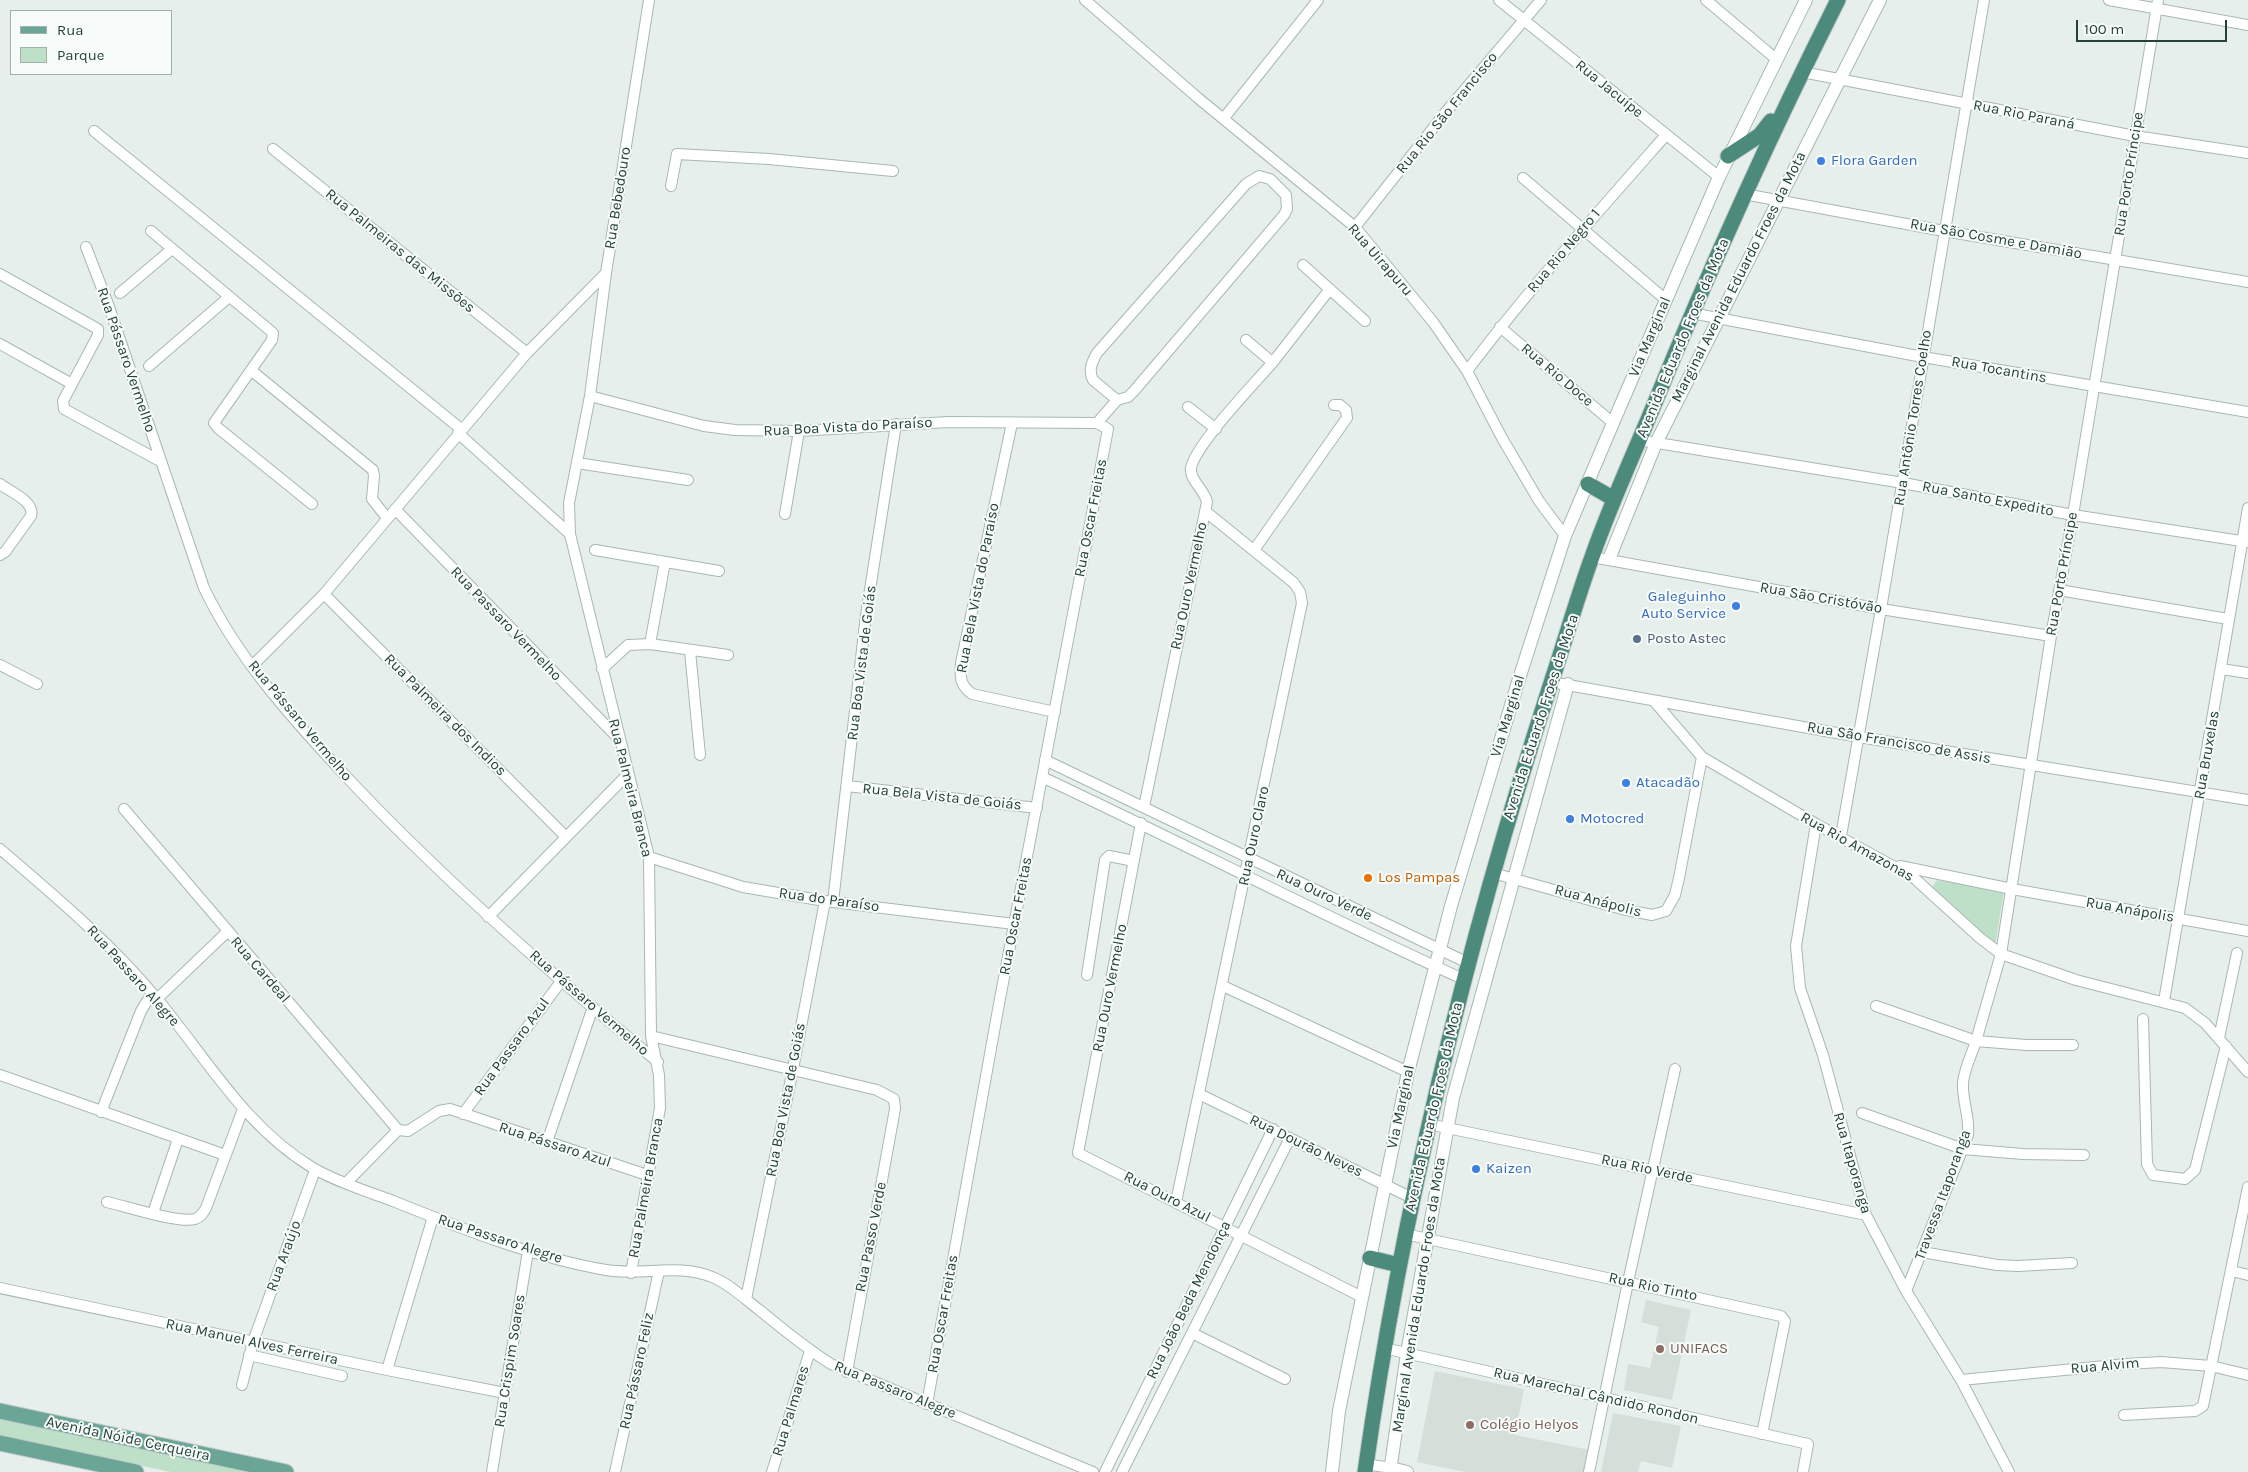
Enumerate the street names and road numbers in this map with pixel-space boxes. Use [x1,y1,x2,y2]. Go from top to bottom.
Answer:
street label: Rua Rio São Francisco [1392,49,1502,177]
street label: Rua Jacuípe [1571,56,1647,122]
street label: Rua Rio Paraná [1972,96,2076,134]
street label: Rua Porto Príncipe [2110,111,2148,237]
street label: Rua Bebedouro [601,145,635,251]
street label: Marginal Avenida Eduardo Froes da Mota [1668,149,1810,405]
street label: Rua Palmeiras das Missões [321,185,479,317]
street label: Rua Rio Negro 1 [1524,205,1604,297]
street label: Rua São Cosme e Damião [1909,215,2083,263]
street label: Rua Uirapuru [1344,220,1416,300]
street label: Avenida Eduardo Froes da Mota [1633,236,1733,440]
street label: Rua Pássaro Vermelho [93,285,159,435]
street label: Via Marginal [1625,294,1675,380]
street label: Rua Antônio Torres Coelho [1890,329,1936,507]
street label: Rua Rio Doce [1517,339,1597,411]
street label: Rua Tocantins [1950,353,2048,387]
street label: Rua Boa Vista do Paraíso [763,414,933,440]
street label: Rua Oscar Freitas [1071,457,1111,579]
street label: Rua Santo Expedito [1921,477,2055,521]
street label: Rua Bela Vista do Paraíso [953,501,1003,675]
street label: Rua Porto Príncipe [2042,511,2082,637]
street label: Rua Ouro Vermelho [1167,520,1211,652]
street label: Rua Passaro Vermelho [447,563,565,685]
street label: Rua São Cristóvão [1758,578,1884,618]
street label: Rua Boa Vista de Goiás [844,584,880,742]
street label: Avenida Eduardo Froes da Mota [1499,612,1583,822]
street label: Rua Palmeira dos Indios [380,650,510,780]
street label: Rua Pássaro Vermelho [244,657,356,785]
street label: Via Marginal [1487,673,1529,759]
street label: Rua Bruxelas [2190,709,2224,801]
street label: Rua Palmeira Branca [604,717,656,859]
street label: Rua São Francisco de Assis [1806,718,1992,768]
street label: Rua Bela Vista de Goiás [861,780,1023,814]
street label: Rua Ouro Claro [1235,785,1273,887]
street label: Rua Rio Amazonas [1797,808,1917,886]
street label: Rua Oscar Freitas [996,855,1036,977]
street label: Rua Ouro Verde [1273,865,1375,925]
street label: Rua Anápolis [1552,881,1644,921]
street label: Rua do Paraíso [777,884,881,916]
street label: Rua Anápolis [2084,893,2176,927]
street label: Rua Passaro Alegre [83,922,183,1030]
street label: Rua Ouro Vermelho [1089,922,1131,1054]
street label: Rua Cardeal [226,933,294,1007]
street label: Rua Pássaro Vermelho [526,946,652,1060]
street label: Rua Passaro Azul [470,994,554,1100]
street label: Avenida Eduardo Froes da Mota [1401,1000,1467,1214]
street label: Rua Boa Vista de Goiás [762,1022,810,1178]
street label: Via Marginal [1383,1063,1419,1151]
street label: Rua Itaporanga [1829,1110,1875,1216]
street label: Rua Dourão Neves [1246,1111,1366,1181]
street label: Rua Palmeira Branca [625,1116,667,1260]
street label: Rua Pássaro Azul [497,1118,613,1172]
street label: Travessa Itaporanga [1911,1127,1975,1263]
street label: Rua Rio Verde [1600,1151,1694,1187]
street label: Marginal Avenida Eduardo Froes da Mota [1388,1156,1450,1434]
street label: Rua Ouro Azul [1121,1167,1213,1227]
street label: Rua Passo Verde [851,1180,891,1294]
street label: Rua Passaro Alegre [435,1210,565,1268]
street label: Rua Araújo [263,1218,305,1294]
street label: Rua João Beda Mendonça [1143,1218,1235,1382]
street label: Rua Oscar Freitas [924,1253,962,1375]
street label: Rua Rio Tinto [1607,1269,1699,1305]
street label: Rua Crispim Soares [491,1293,529,1429]
street label: Rua Pássaro Feliz [616,1311,658,1431]
street label: Rua Manuel Alves Ferreira [164,1315,340,1369]
street label: Rua Alvim [2070,1354,2140,1378]
street label: Rua Passaro Alegre [831,1357,959,1423]
street label: Rua Palmares [769,1363,813,1459]
street label: Rua Marechal Cândido Rondon [1492,1364,1700,1428]
street label: Avenida Nóide Cerqueira [45,1413,211,1465]

